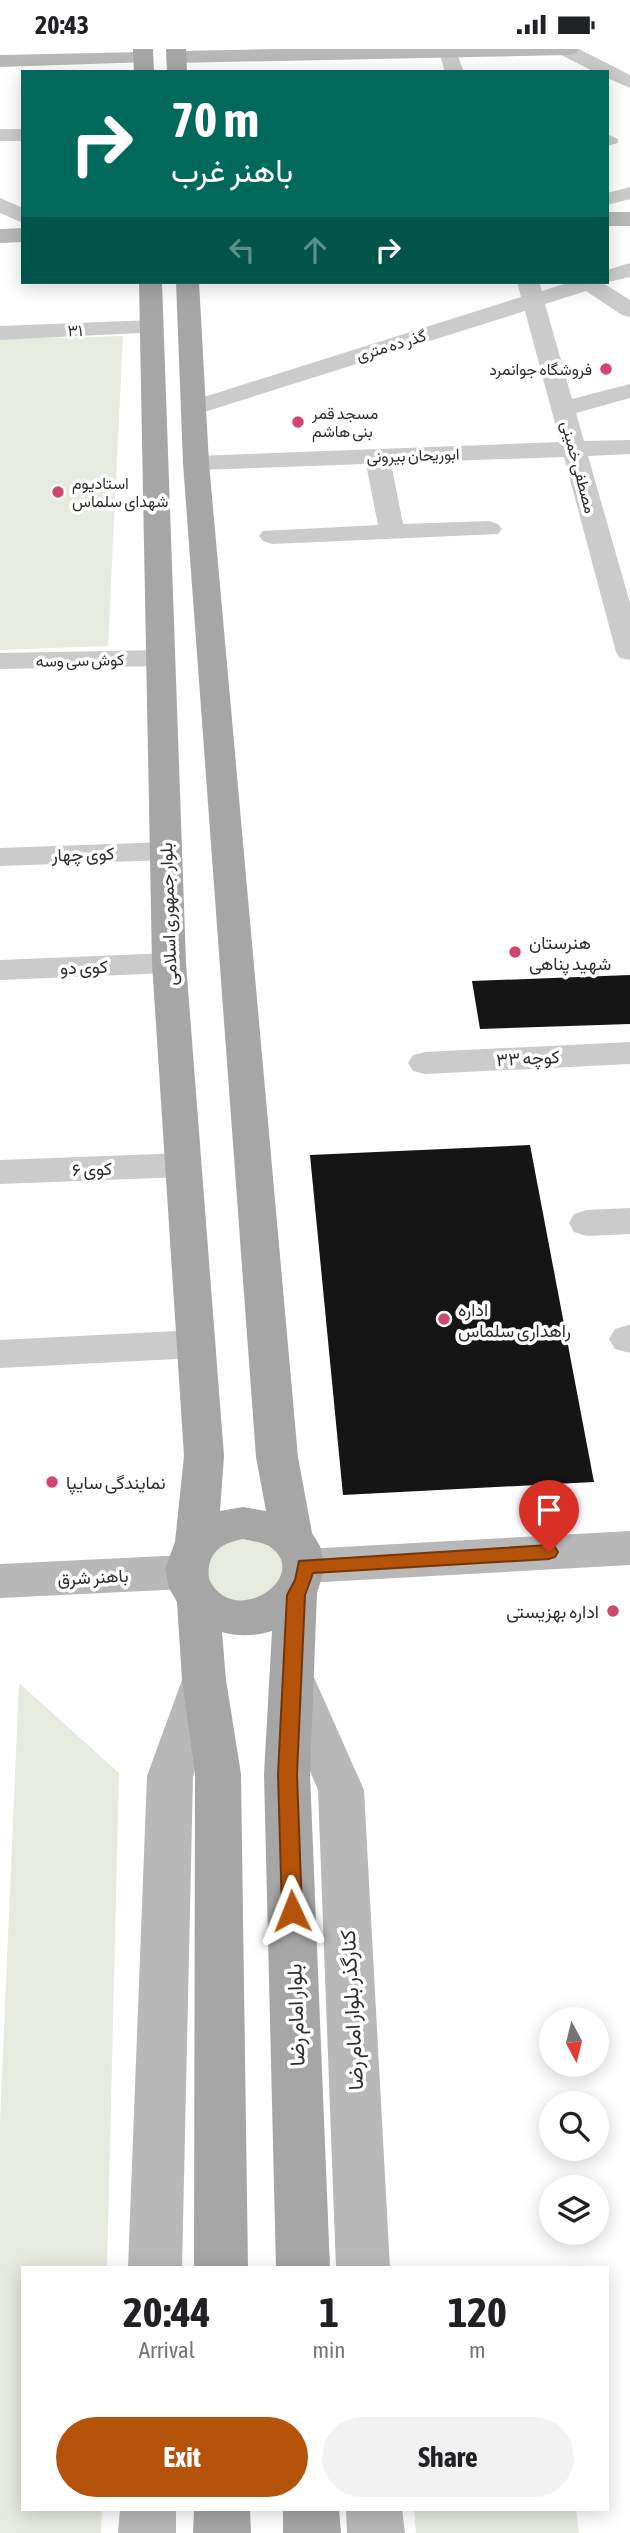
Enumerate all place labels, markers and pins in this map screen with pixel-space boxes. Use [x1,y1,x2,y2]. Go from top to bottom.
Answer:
place label: فروشگاه جوانمرد [489,360,592,380]
marker: فروشگاه جوانمرد [598,361,614,377]
place label: مسجد قمر بنی هاشم [311,404,378,442]
marker: مسجد قمر بنی هاشم [290,414,306,430]
place label: استادیوم شهدای سلماس [72,474,168,512]
marker: استادیوم شهدای سلماس [50,484,66,500]
place label: هنرستان شهید پناهی [529,932,611,976]
marker: هنرستان شهید پناهی [507,944,523,960]
place label: اداره راهداری سلماس [458,1299,571,1342]
marker: اداره راهداری سلماس [436,1311,452,1327]
place label: نمایندگی سایپا [66,1472,166,1495]
marker: نمایندگی سایپا [44,1474,60,1490]
pin [519,1480,579,1552]
place label: اداره بهزیستی [506,1601,599,1623]
marker: اداره بهزیستی [605,1603,621,1619]

